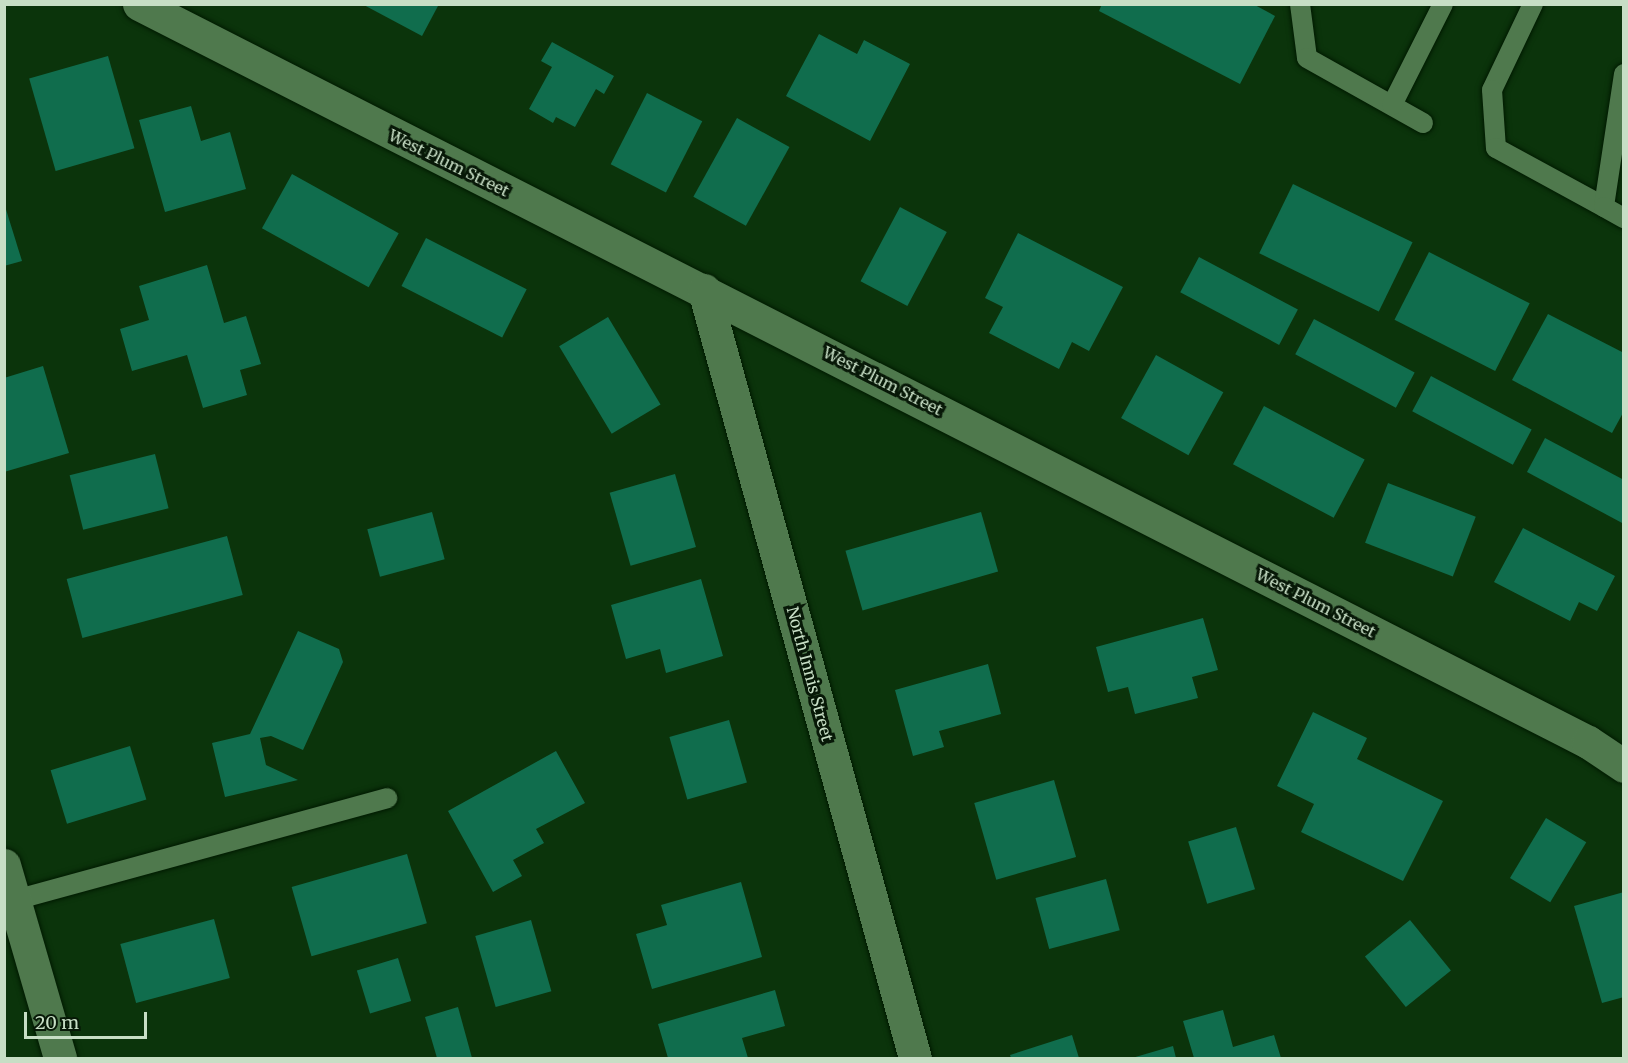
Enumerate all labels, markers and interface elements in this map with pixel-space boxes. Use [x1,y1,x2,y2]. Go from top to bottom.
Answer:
street label: West Plum Street [386,125,512,201]
street label: West Plum Street [820,343,946,419]
street label: West Plum Street [1253,565,1379,641]
street label: North Innis Street [783,604,837,744]
scale bar [27,1000,150,1038]
text: 20 m [35,1011,79,1034]

